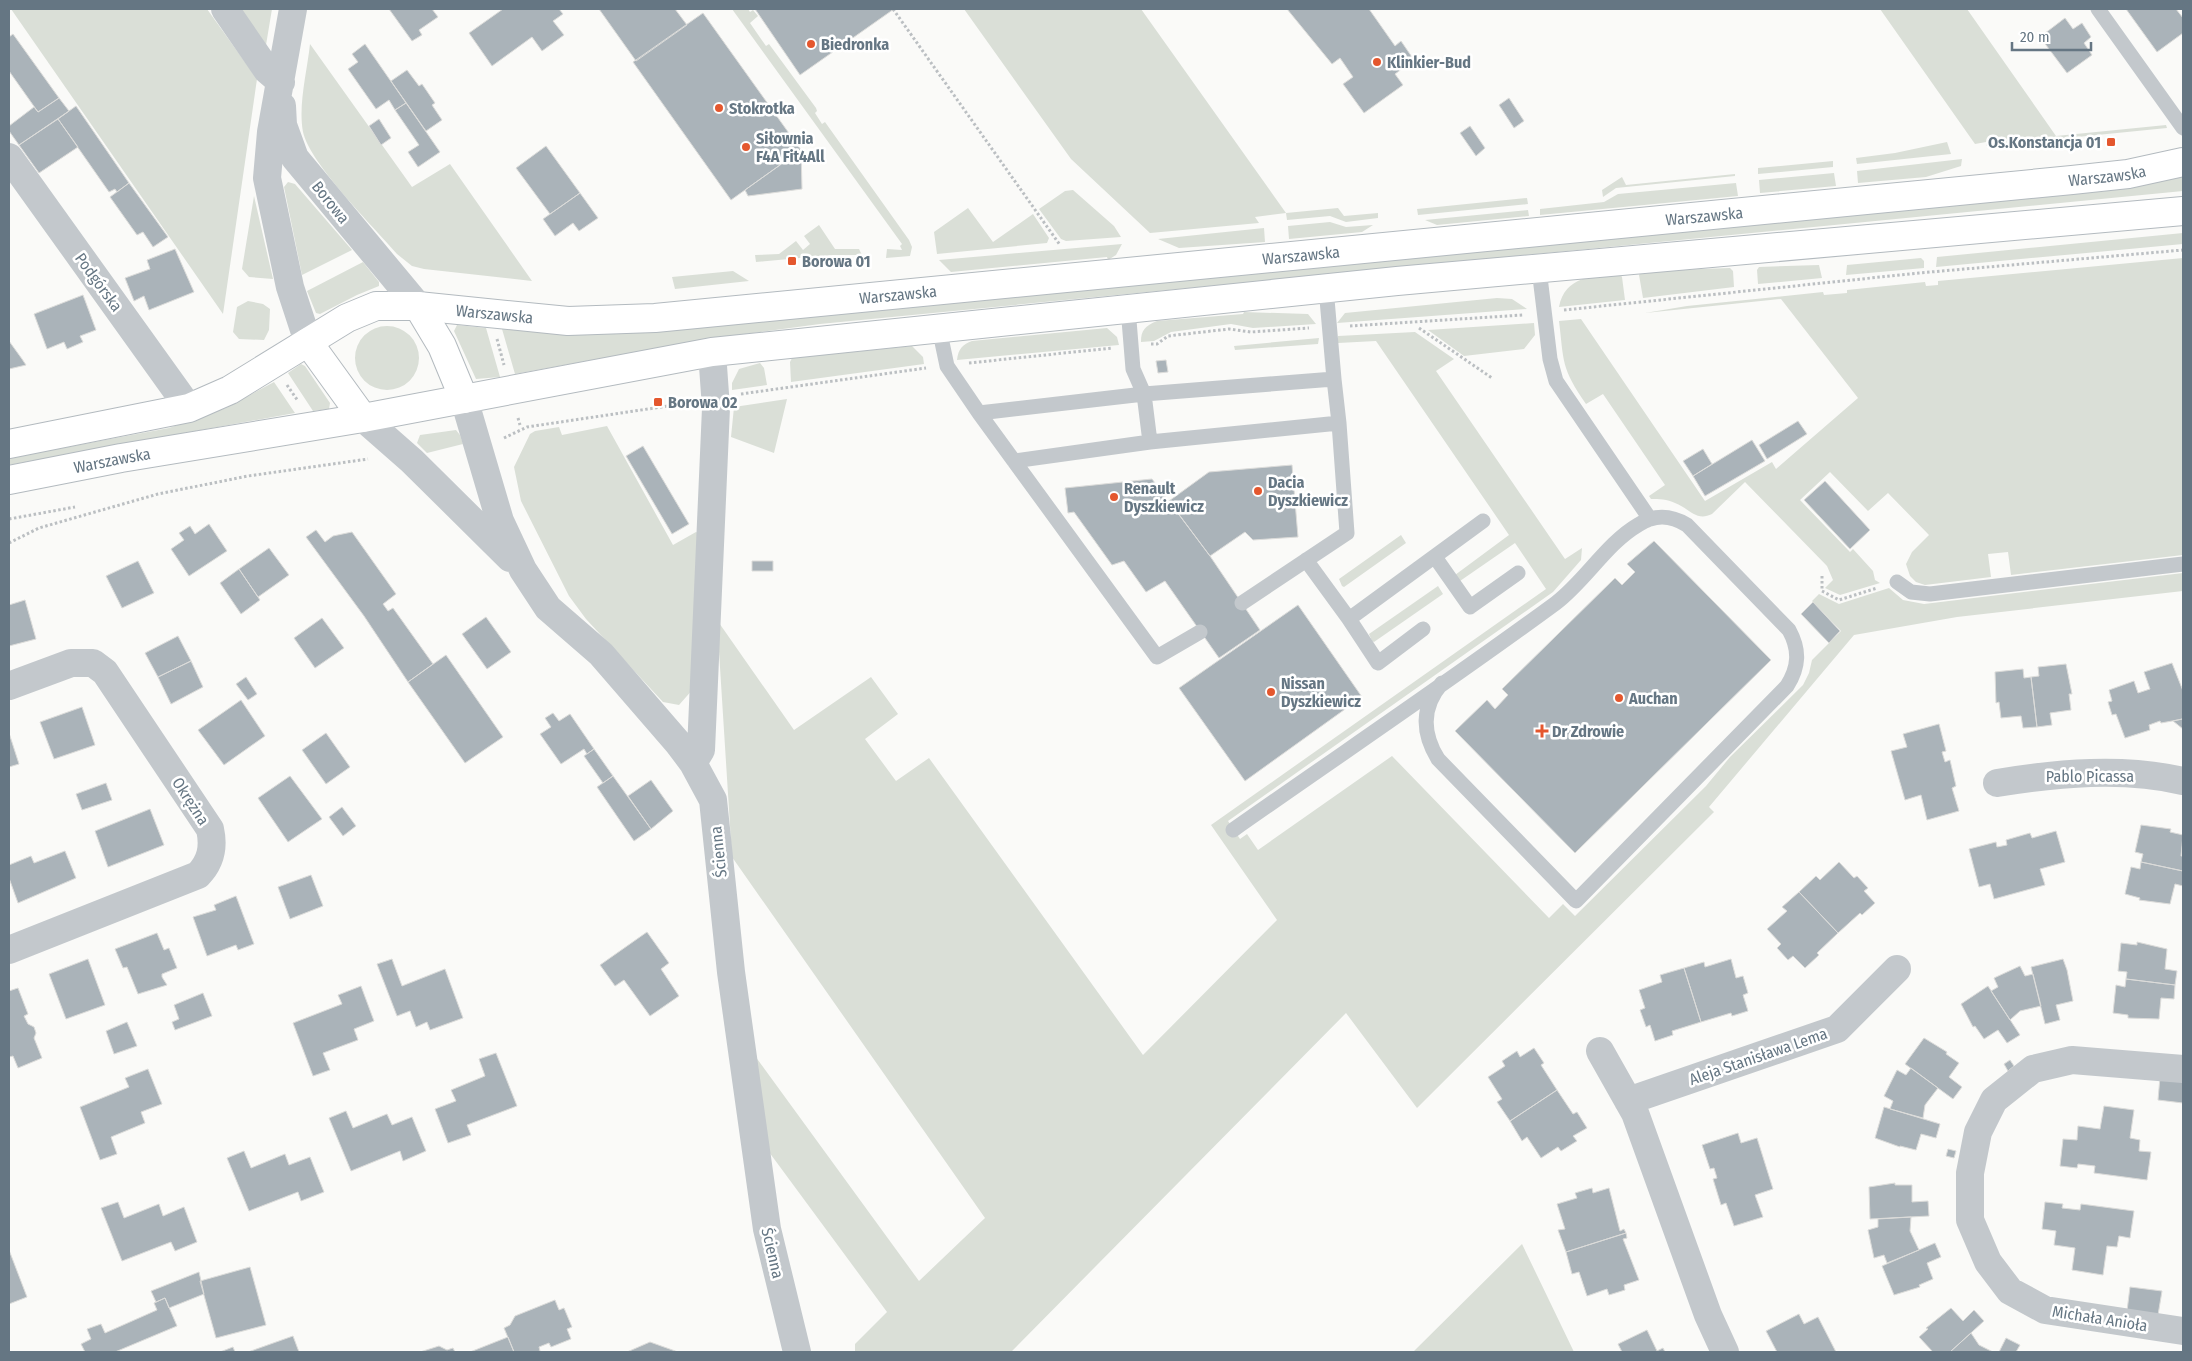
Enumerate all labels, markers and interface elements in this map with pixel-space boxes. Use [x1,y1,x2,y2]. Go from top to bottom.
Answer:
scale bar [2012,20,2091,52]
text: 20 m [2020,28,2050,46]
place label: Biedronka [821,35,889,54]
marker: Biedronka [805,38,817,50]
place label: Klinkier-Bud [1387,53,1471,72]
marker: Klinkier-Bud [1371,56,1383,68]
place label: Stokrotka [729,99,795,118]
marker: Stokrotka [713,102,725,114]
place label: Siłownia F4A Fit4All [756,129,825,166]
place label: Os.Konstancja 01 [1988,133,2101,152]
marker: Os.Konstancja 01 [2105,136,2117,148]
marker: Siłownia F4A Fit4All [740,141,752,153]
street label: Warszawska [2068,161,2148,190]
street label: Borowa [308,177,353,227]
street label: Warszawska [1665,203,1744,230]
street label: Warszawska [1261,242,1341,269]
street label: Podgórska [71,249,126,315]
place label: Borowa 01 [802,252,871,271]
marker: Borowa 01 [786,255,798,267]
street label: Warszawska [858,282,938,308]
street label: Warszawska [455,301,534,327]
place label: Borowa 02 [668,393,738,412]
marker: Borowa 02 [652,396,664,408]
street label: Warszawska [72,444,152,477]
place label: Dacia Dyszkiewicz [1268,473,1348,510]
place label: Renault Dyszkiewicz [1124,479,1204,516]
marker: Dacia Dyszkiewicz [1252,485,1264,497]
marker: Renault Dyszkiewicz [1108,491,1120,503]
place label: Nissan Dyszkiewicz [1281,674,1361,711]
marker: Nissan Dyszkiewicz [1265,686,1277,698]
place label: Auchan [1628,689,1678,708]
marker: Auchan [1613,692,1625,704]
place label: Dr Zdrowie [1552,722,1624,741]
marker: Dr Zdrowie [1536,725,1548,737]
street label: Pablo Picassa [2046,767,2134,786]
street label: Okrężna [168,774,213,829]
street label: Ścienna [706,825,731,879]
street label: Aleja Stanisława Lema [1686,1024,1830,1089]
street label: Ścienna [757,1226,788,1280]
street label: Michała Anioła [2051,1302,2149,1335]

